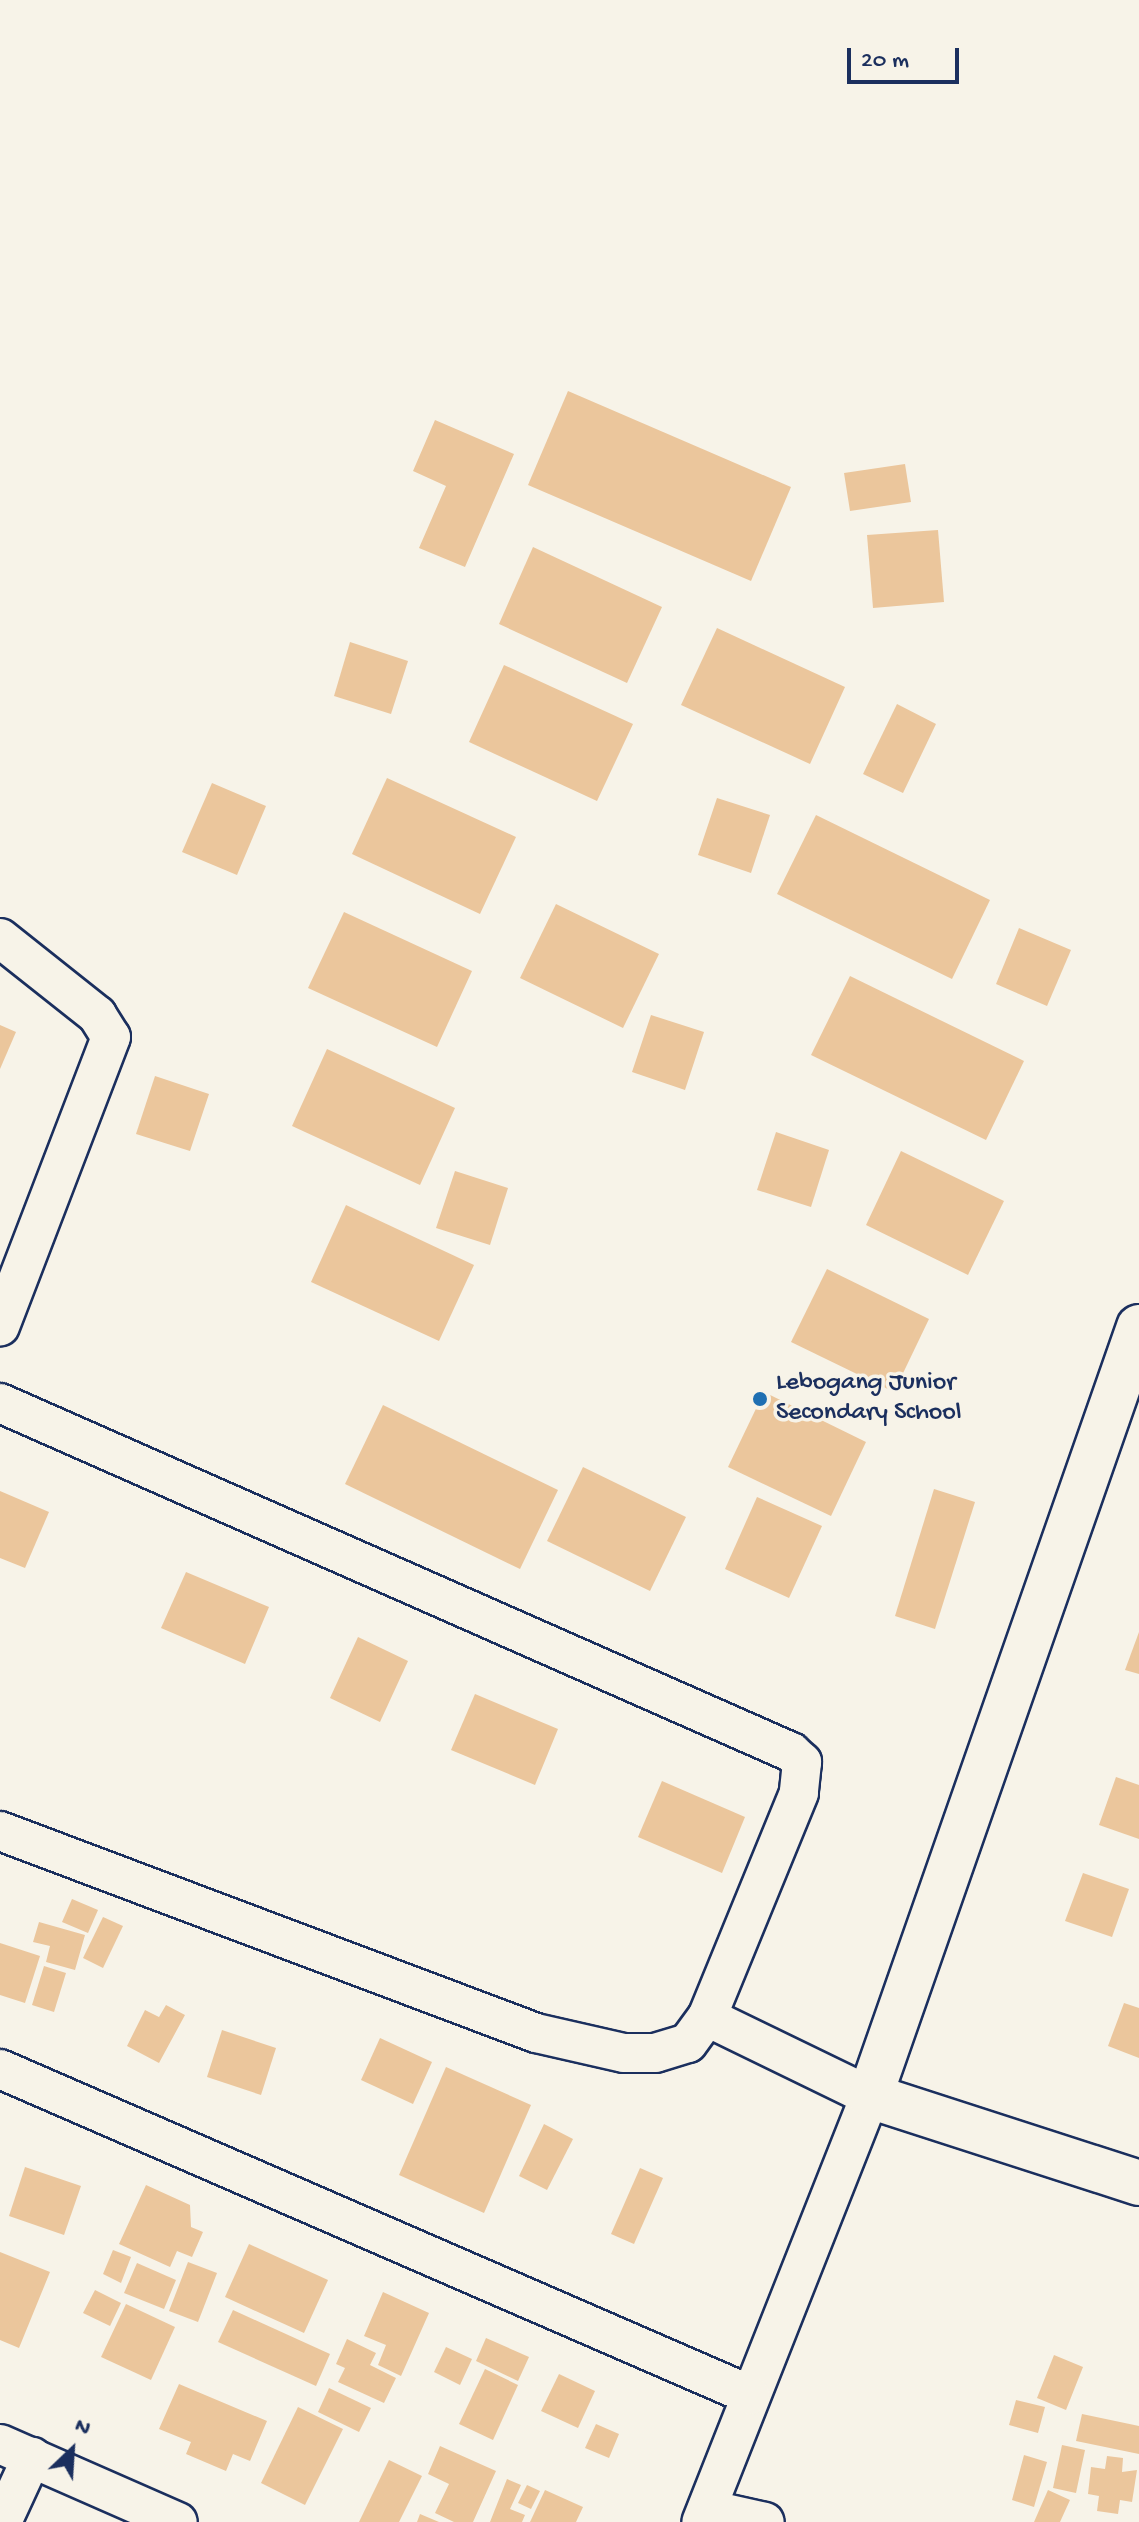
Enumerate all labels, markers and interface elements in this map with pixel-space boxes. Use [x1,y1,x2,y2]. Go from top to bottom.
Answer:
scale bar [851,32,963,82]
text: 20 m [861,47,909,76]
place label: Lebogang Junior Secondary School [776,1368,962,1430]
marker: Lebogang Junior Secondary School [751,1390,769,1408]
north arrow [32,2410,112,2490]
text: N [70,2413,94,2443]

